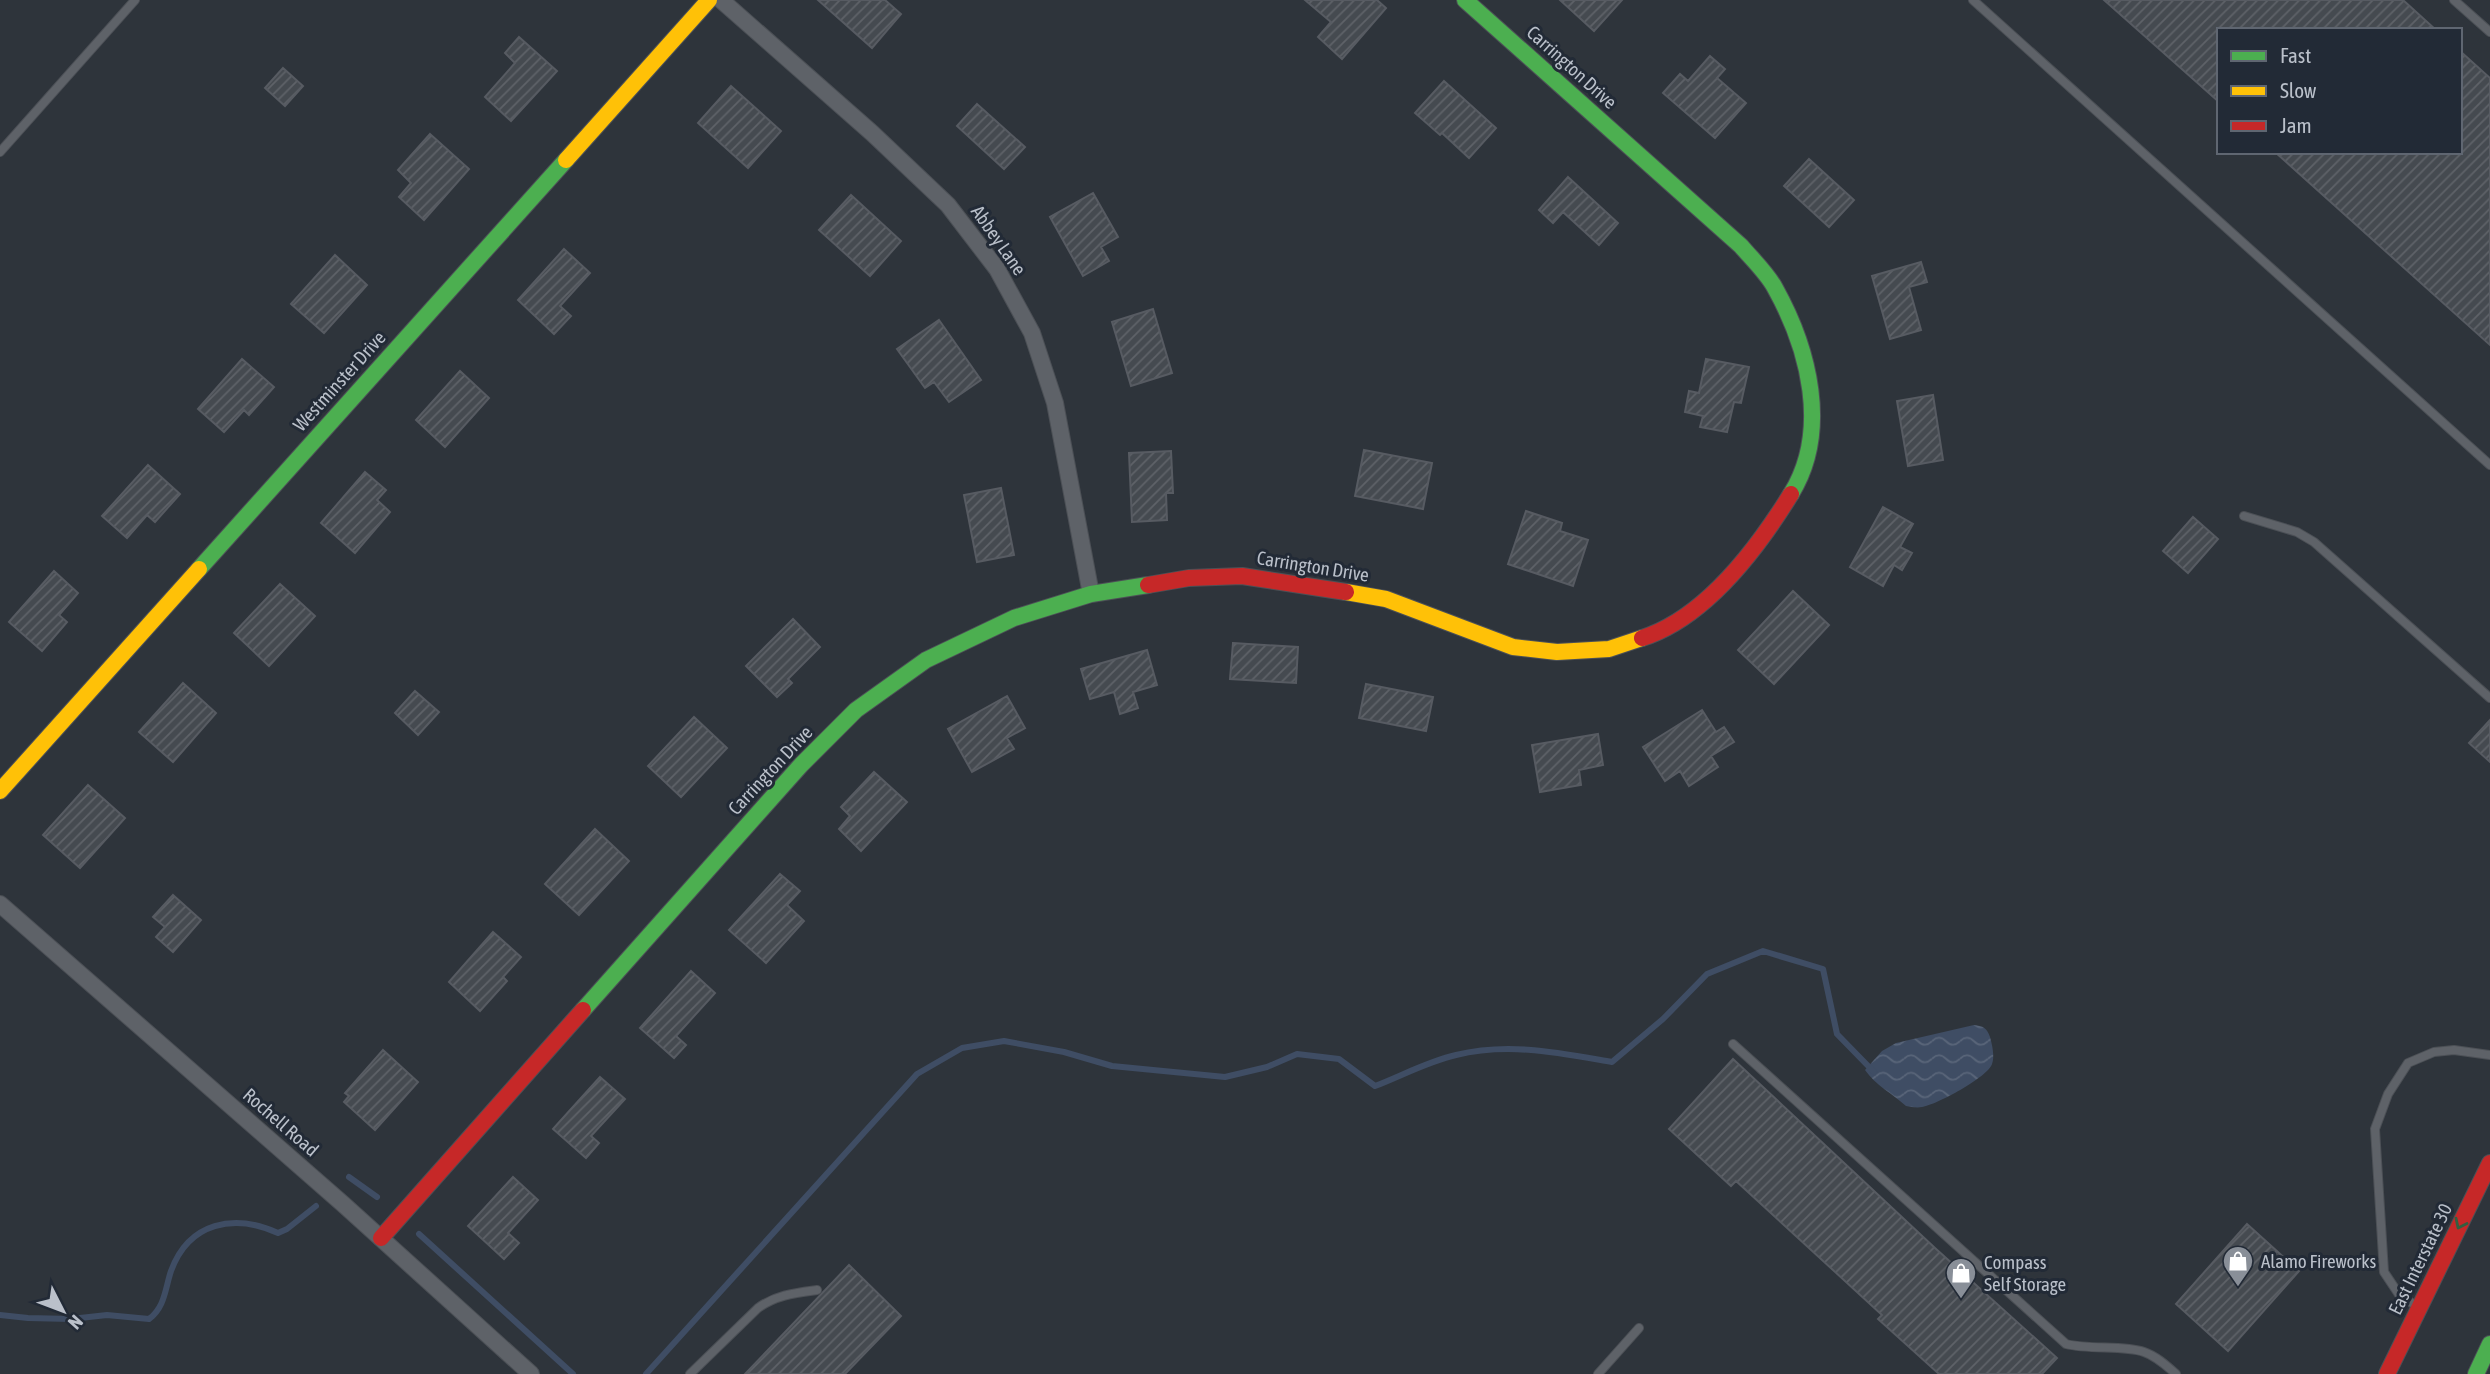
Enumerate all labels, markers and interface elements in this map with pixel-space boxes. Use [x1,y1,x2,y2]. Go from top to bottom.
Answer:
street label: Carrington Drive [1523,21,1621,113]
legend [2217,28,2462,154]
text: Fast [2280,43,2311,67]
text: Slow [2280,78,2317,102]
text: Jam [2280,113,2312,137]
street label: Abbey Lane [967,201,1031,279]
street label: Westminster Drive [288,326,390,436]
street label: Carrington Drive [1255,546,1371,586]
street label: Carrington Drive [723,721,817,819]
street label: Rochell Road [239,1083,323,1161]
street label: East Interstate 30 [2384,1200,2456,1318]
one-way arrow [2454,1217,2468,1229]
shop icon: Alamo Fireworks [2221,1244,2255,1288]
place label: Alamo Fireworks [2261,1250,2377,1272]
place label: Compass Self Storage [1984,1251,2066,1295]
shop icon: Compass Self Storage [1944,1256,1978,1300]
north arrow [28,1276,98,1346]
text: N [64,1311,88,1334]

